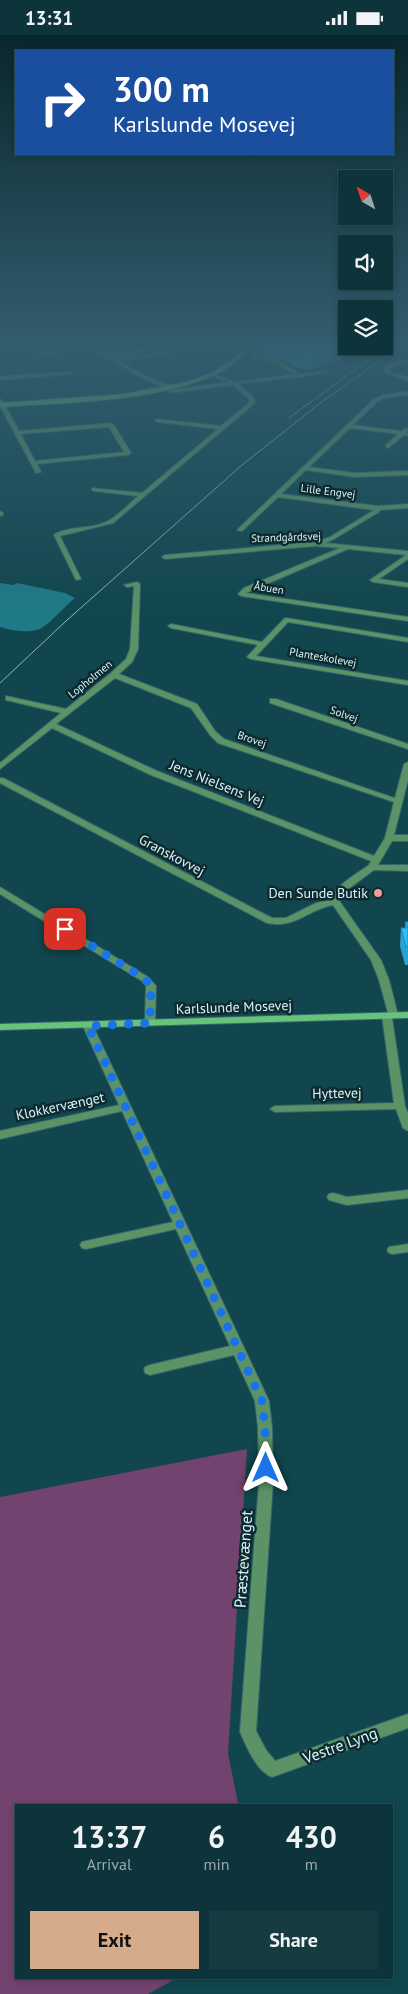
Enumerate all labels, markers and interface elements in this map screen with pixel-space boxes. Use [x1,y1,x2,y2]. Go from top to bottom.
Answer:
text: 13:31 [25,6,73,30]
text: 300 m [113,66,210,112]
icon: right [30,70,95,135]
text: Karlslunde Mosevej [113,110,296,138]
north arrow [338,170,392,225]
map controls [338,170,393,355]
button: sound [338,235,393,290]
button: layers [338,300,393,355]
street label: Lille Engvej [300,481,356,501]
street label: Strandgårdsvej [251,529,321,545]
street label: Åbuen [253,579,285,597]
street label: Planteskolevej [288,644,358,670]
street label: Lopholmen [65,657,115,701]
street label: Solvej [328,703,360,725]
street label: Brovej [236,728,268,750]
street label: Jens Nielsens Vej [166,755,267,810]
street label: Granskovvej [136,830,208,880]
place label: Den Sunde Butik [268,884,368,902]
marker: Den Sunde Butik [372,887,384,899]
pin [44,908,86,950]
icon: arrive [51,915,79,943]
street label: Karlslunde Mosevej [176,996,292,1018]
street label: Hyttevej [312,1084,362,1102]
street label: Klokkervænget [14,1088,106,1124]
position arrow [239,1441,291,1493]
street label: Præstevænget [230,1509,256,1608]
street label: Vestre Lyng [299,1722,380,1768]
text: 13:37 [71,1817,147,1856]
text: 6 [208,1817,225,1856]
text: 430 [286,1817,337,1856]
text: Arrival [87,1854,132,1874]
text: min [204,1854,230,1874]
text: m [305,1854,318,1874]
button: Exit [30,1911,199,1969]
button: Share [209,1911,378,1969]

